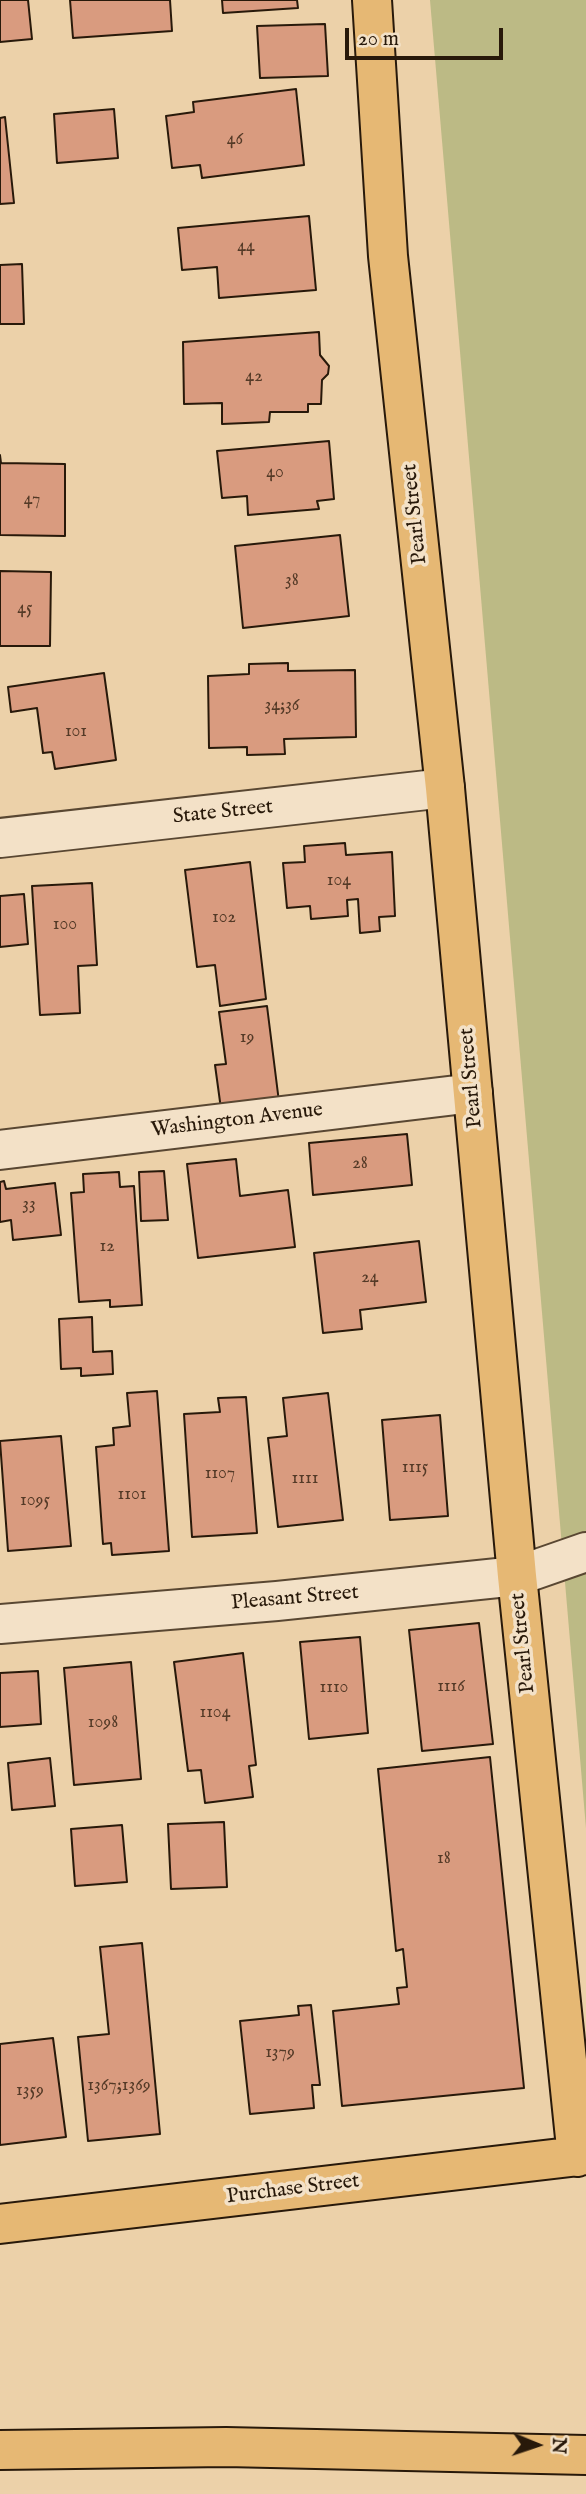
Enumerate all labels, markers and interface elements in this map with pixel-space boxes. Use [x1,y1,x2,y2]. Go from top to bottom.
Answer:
scale bar [348,14,505,58]
text: 20 m [358,26,399,53]
house number: 46 [227,129,243,151]
house number: 44 [237,236,255,258]
house number: 42 [245,366,263,388]
house number: 40 [266,462,284,484]
street label: Pearl Street [398,463,434,565]
house number: 47 [24,489,40,511]
house number: 38 [285,570,299,592]
house number: 45 [17,598,33,620]
house number: 34;36 [265,695,299,717]
house number: 101 [65,721,87,743]
street label: State Street [172,795,274,831]
house number: 104 [327,870,351,892]
house number: 102 [212,907,236,929]
house number: 100 [53,914,77,936]
house number: 19 [240,1027,254,1049]
street label: Pearl Street [455,1027,489,1129]
street label: Washington Avenue [150,1098,324,1144]
house number: 28 [352,1153,368,1175]
house number: 33 [22,1194,36,1216]
house number: 12 [99,1236,115,1258]
house number: 24 [361,1267,379,1289]
house number: 1115 [402,1457,428,1479]
house number: 1107 [205,1463,235,1485]
house number: 1111 [292,1468,318,1490]
house number: 1101 [118,1484,146,1506]
house number: 1095 [20,1490,50,1512]
street label: Pleasant Street [230,1581,360,1617]
street label: Pearl Street [506,1592,542,1694]
house number: 1116 [437,1676,465,1698]
house number: 1110 [320,1677,348,1699]
house number: 1104 [200,1702,230,1724]
house number: 1098 [88,1712,118,1734]
house number: 18 [437,1848,451,1870]
house number: 1379 [265,2042,295,2064]
house number: 1367;1369 [87,2075,151,2097]
house number: 1359 [16,2080,44,2102]
street label: Purchase Street [225,2169,361,2211]
north arrow [502,2410,572,2480]
text: N [546,2437,570,2454]

